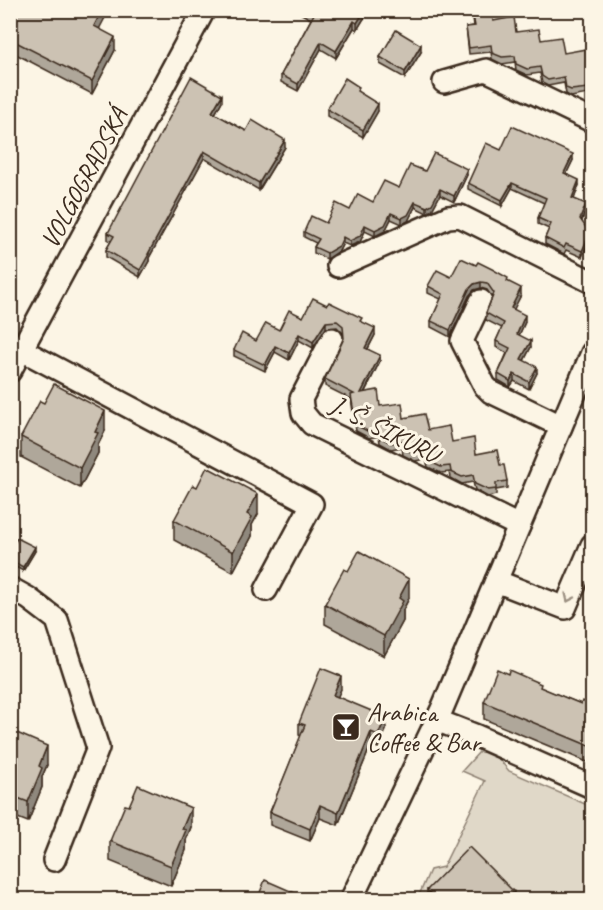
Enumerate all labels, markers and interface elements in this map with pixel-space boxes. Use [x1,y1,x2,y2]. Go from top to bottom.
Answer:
street label: VOLGOGRADSKÁ [33,100,136,254]
street label: J. Š. ŠIKURU [323,387,449,472]
one-way arrow [564,592,576,603]
place label: Arabica Coffee & Bar [367,696,482,759]
bar icon: Arabica Coffee & Bar [330,711,362,743]

